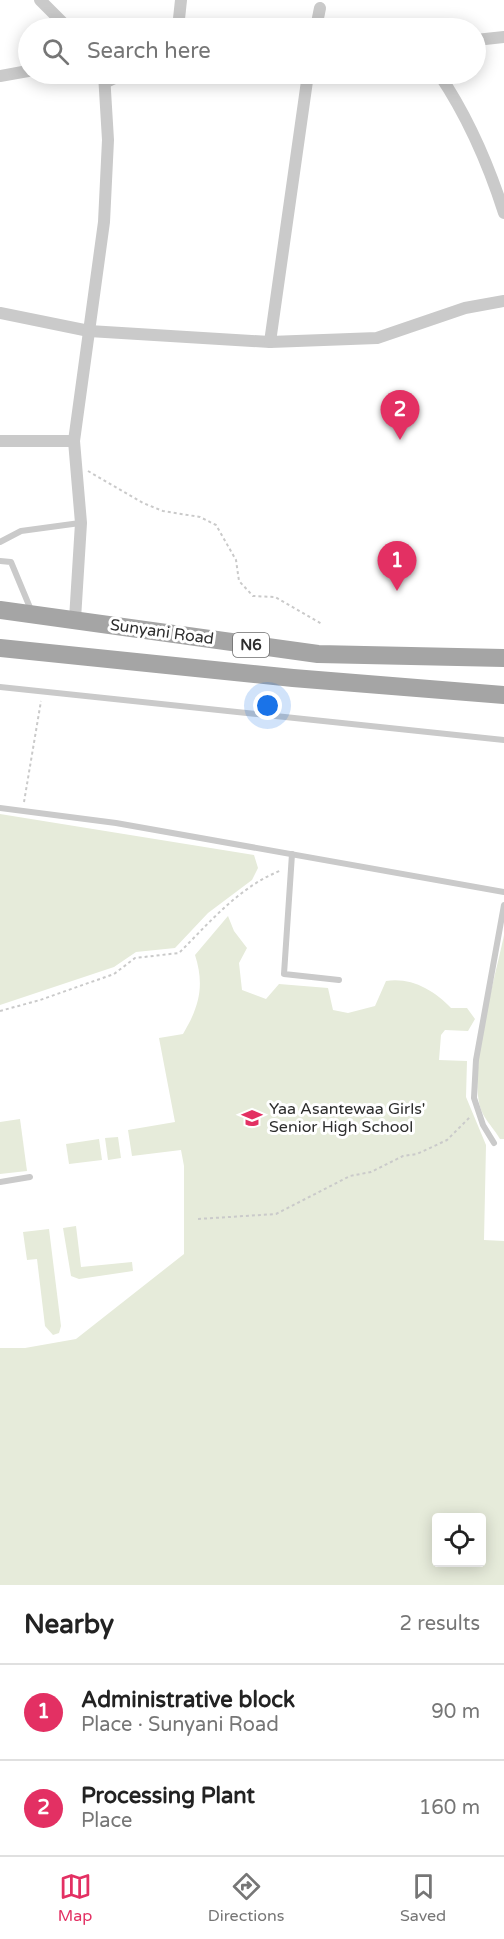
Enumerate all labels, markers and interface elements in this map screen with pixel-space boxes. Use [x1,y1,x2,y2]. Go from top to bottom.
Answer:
search box [18,18,486,84]
icon: search [39,35,72,68]
text: Search here [87,38,211,64]
pin: 2 [380,390,420,440]
pin: 1 [378,542,416,591]
street label: Sunyani Road [109,615,215,649]
road number: N6 [233,633,269,657]
your location [253,691,282,720]
place label: Yaa Asantewaa Girls' Senior High School [269,1099,425,1137]
school or university icon: Yaa Asantewaa Girls' Senior High School [240,1106,264,1130]
map controls [432,1513,486,1567]
button: locate [432,1513,486,1567]
text: Nearby [24,1609,114,1640]
text: 2 results [400,1612,480,1636]
text: Administrative block [81,1687,295,1713]
text: 1 [37,1700,50,1724]
text: 90 m [431,1700,480,1724]
text: Place · Sunyani Road [81,1713,279,1737]
text: Processing Plant [81,1783,255,1809]
text: 2 [37,1796,50,1820]
text: 160 m [419,1796,480,1820]
text: Place [81,1809,132,1833]
tab: Map [58,1870,92,1926]
tab: Directions [208,1870,284,1926]
tab: Saved [400,1870,446,1926]

